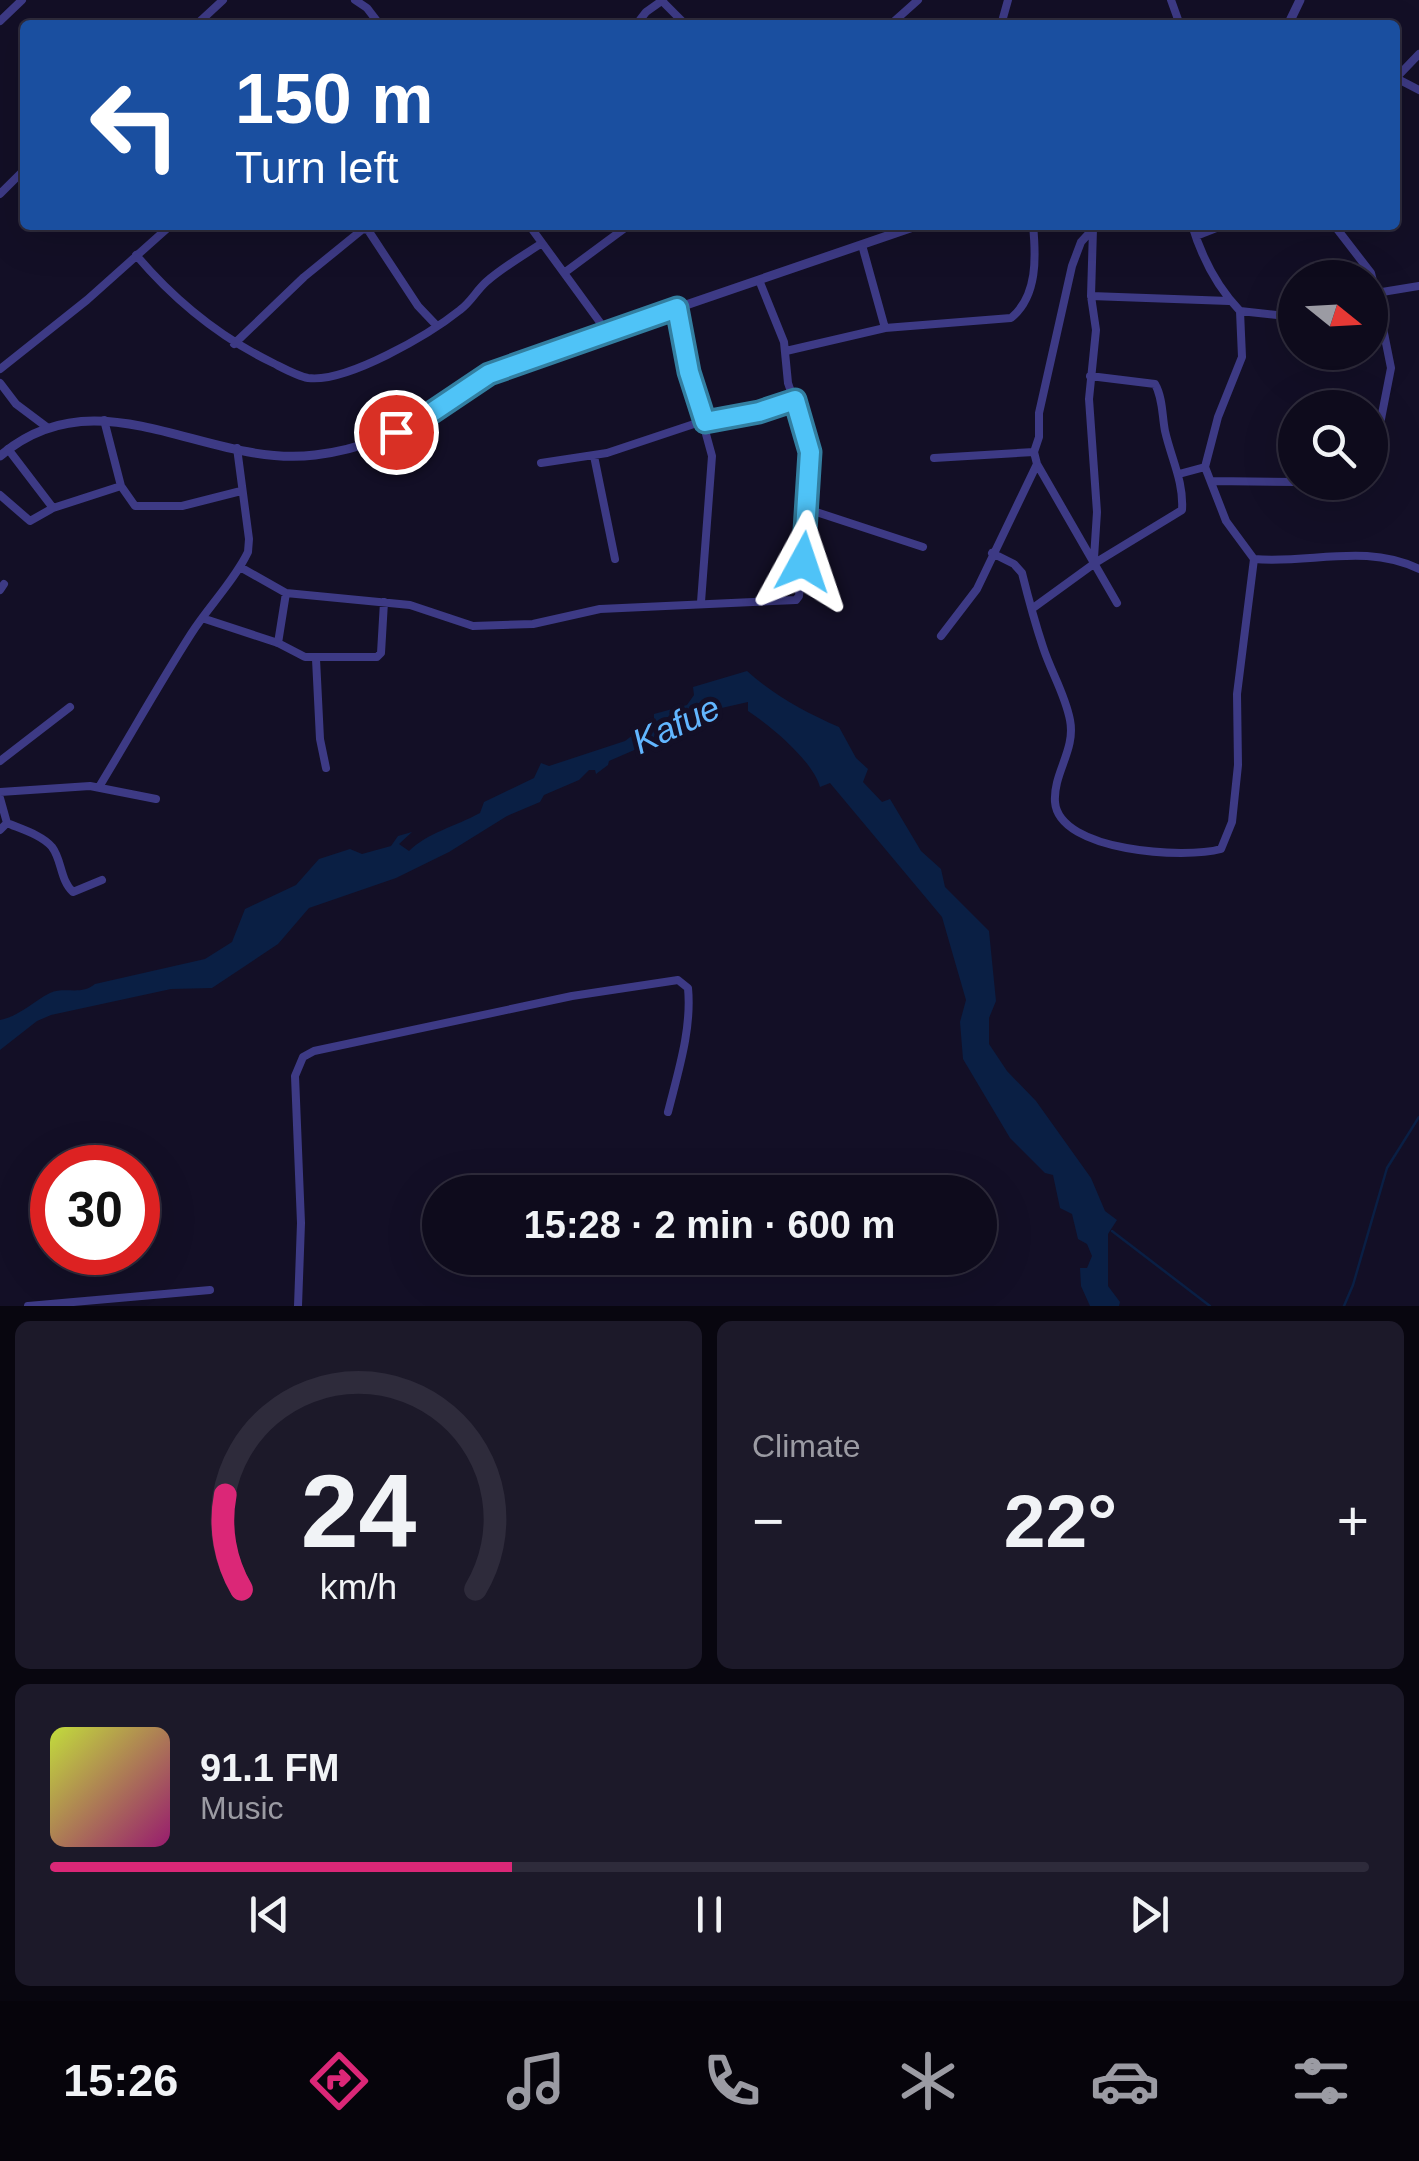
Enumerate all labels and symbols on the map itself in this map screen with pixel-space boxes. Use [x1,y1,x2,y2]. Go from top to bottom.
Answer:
north arrow [1278,260,1388,370]
pin [354,390,439,475]
position arrow [751,510,855,614]
water label: Kafue [626,687,726,761]
speed limit sign: 30 [30,1145,160,1275]

